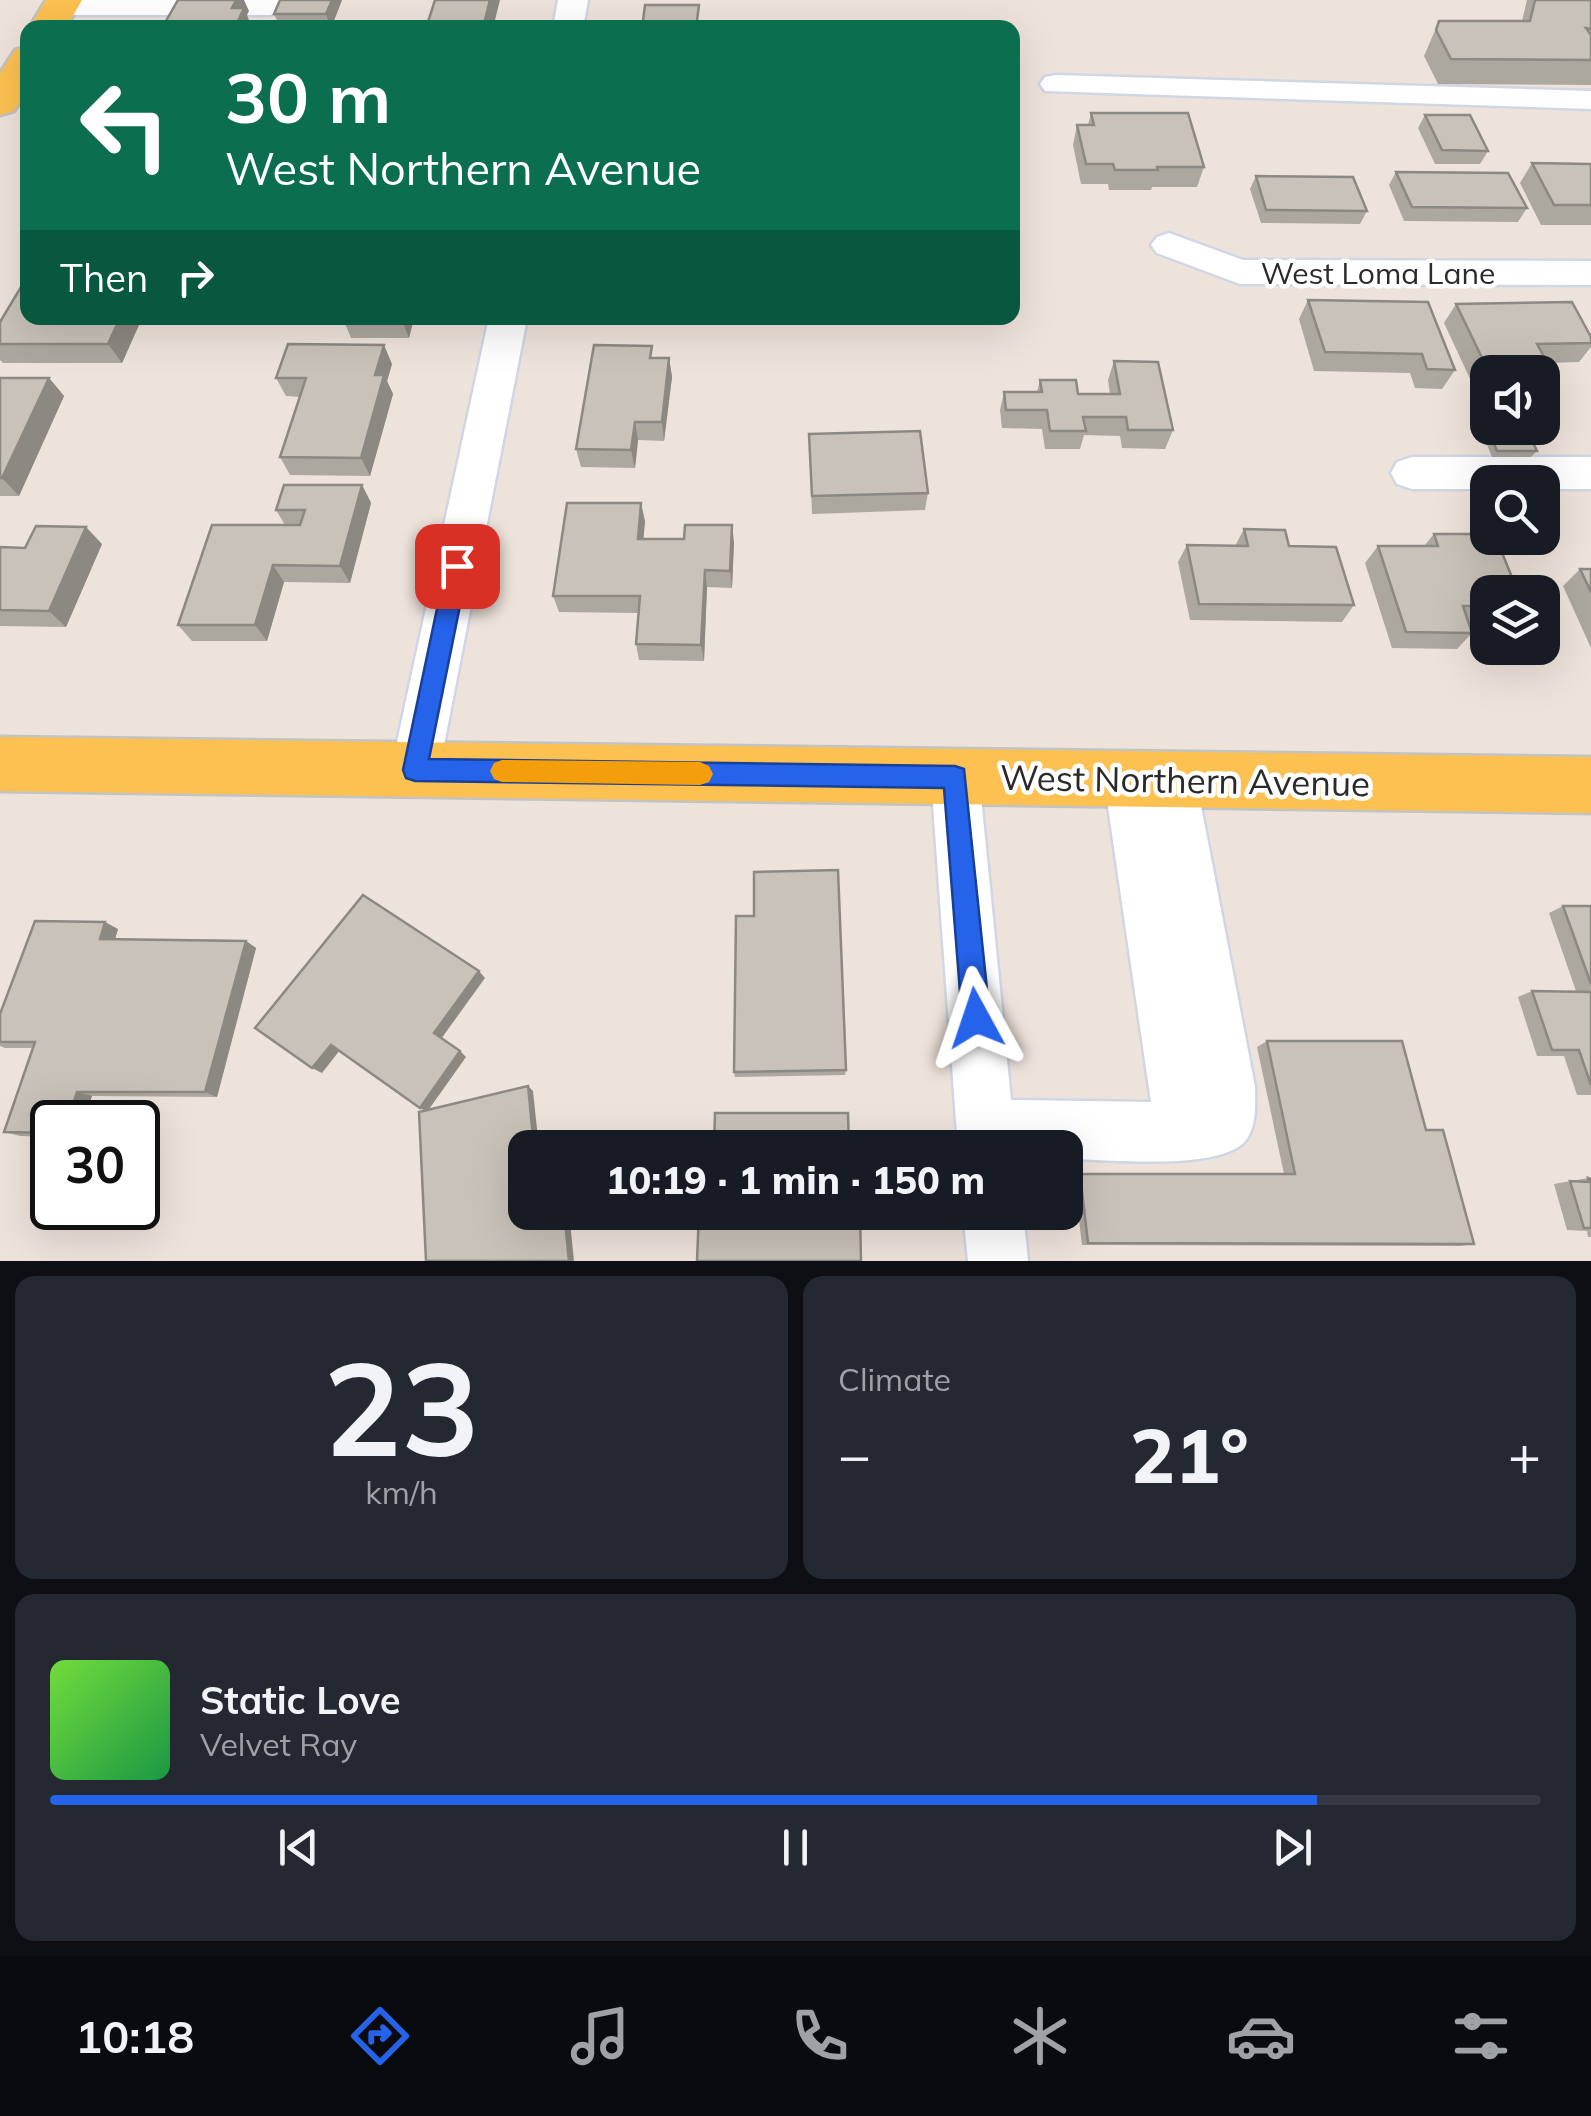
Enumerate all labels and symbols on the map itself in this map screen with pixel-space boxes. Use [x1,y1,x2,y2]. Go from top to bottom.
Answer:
street label: West Loma Lane [1261,254,1495,292]
pin [415,524,500,609]
street label: West Northern Avenue [999,755,1371,805]
position arrow [924,966,1028,1070]
speed limit sign: 30 [30,1100,160,1230]

